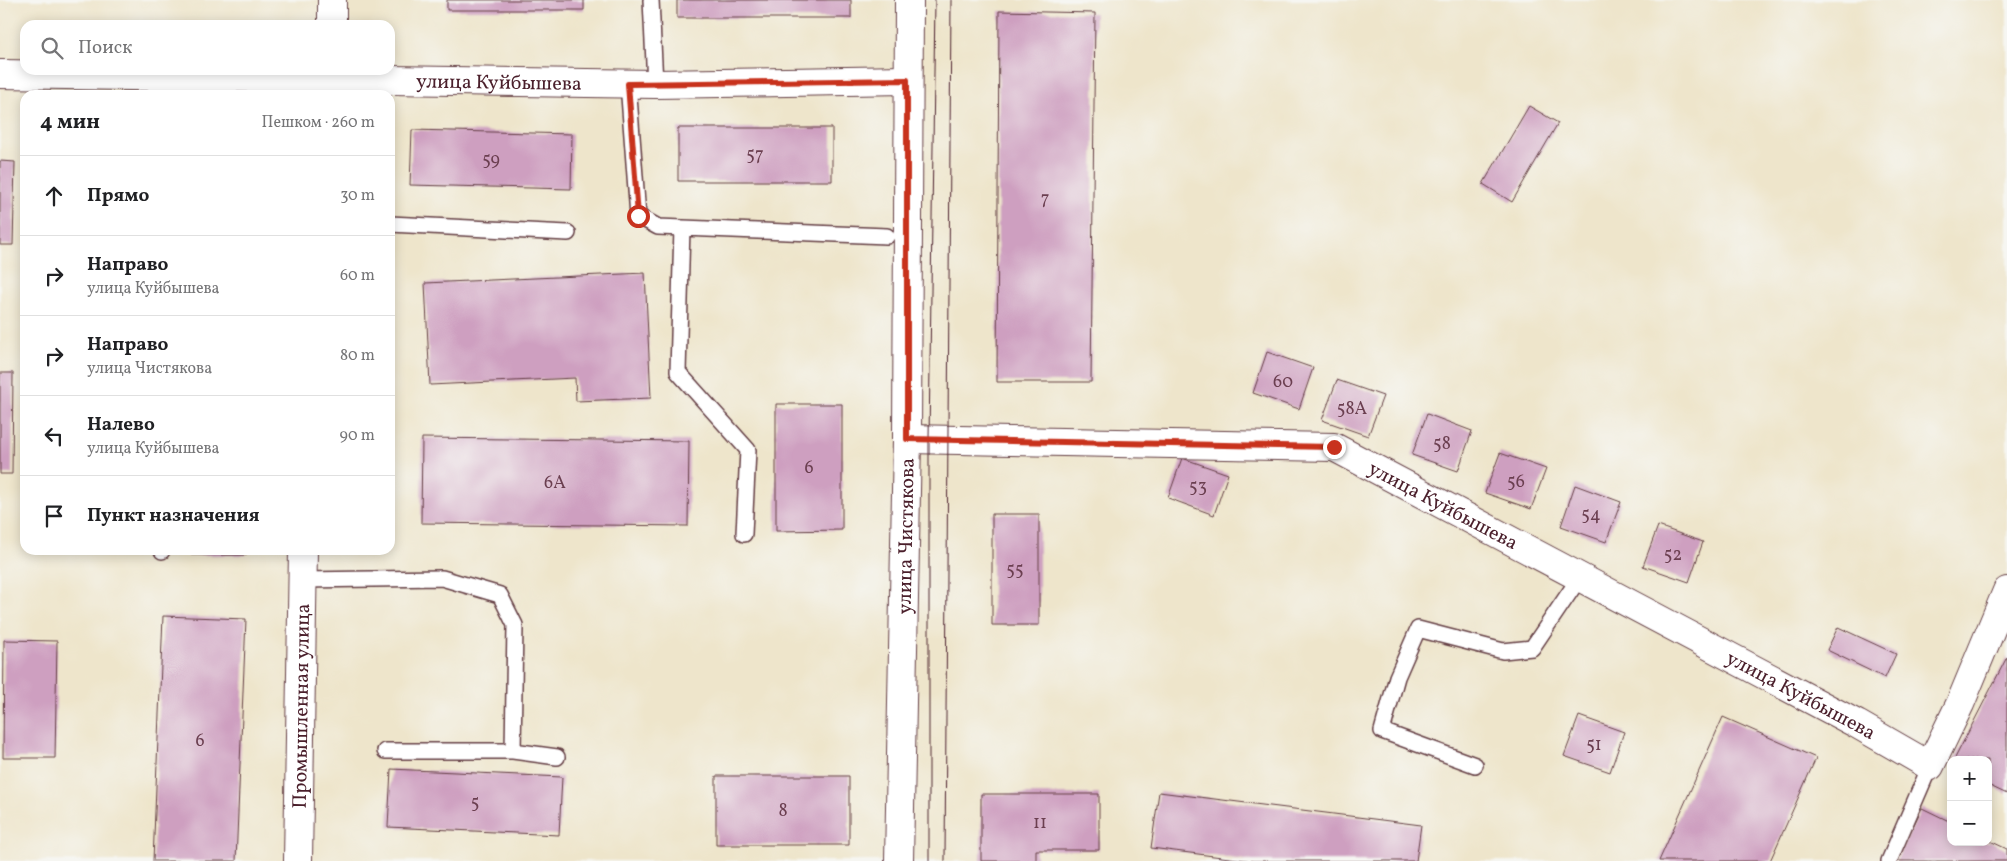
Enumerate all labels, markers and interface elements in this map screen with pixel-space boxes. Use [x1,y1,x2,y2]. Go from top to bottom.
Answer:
search box [20,20,395,75]
icon: search [38,34,66,62]
text: Поиск [78,35,132,61]
street label: улица Куйбышева [416,68,582,99]
text: 4 мин [40,108,100,137]
text: Пешком · 260 m [262,112,375,134]
house number: 57 [746,143,764,168]
house number: 59 [482,148,500,173]
icon: ahead [40,182,68,210]
text: Прямо [87,183,149,209]
text: 30 m [340,185,375,207]
house number: 7 [1041,187,1049,212]
route start [627,205,650,228]
text: Направо [87,252,169,278]
icon: right [40,262,68,290]
text: 60 m [340,265,375,287]
text: улица Куйбышева [87,278,220,300]
text: Направо [87,332,169,358]
icon: right [40,342,68,370]
text: 80 m [340,345,375,367]
text: улица Чистякова [87,358,212,380]
house number: 60 [1273,370,1293,395]
house number: 58А [1337,397,1368,422]
text: Налево [87,412,155,438]
icon: left [40,422,68,450]
text: 90 m [339,425,375,447]
house number: 58 [1433,432,1451,457]
route end [1323,436,1346,459]
text: улица Куйбышева [87,438,220,460]
house number: 6 [804,456,814,481]
street label: улица Куйбышева [1363,456,1522,558]
street label: улица Чистякова [892,458,923,615]
house number: 56 [1507,470,1525,495]
house number: 6А [544,471,566,496]
house number: 53 [1189,475,1207,500]
icon: arrive [40,502,68,530]
text: Пункт назначения [87,503,260,529]
house number: 54 [1581,503,1601,528]
house number: 52 [1664,543,1682,568]
house number: 55 [1006,558,1024,583]
street label: Промышленная улица [287,603,318,809]
street label: улица Куйбышева [1721,645,1880,748]
house number: 6 [195,729,205,754]
house number: 51 [1586,733,1602,758]
map controls [1947,756,1992,846]
button: + [1947,756,1992,801]
house number: 5 [471,791,479,816]
house number: 8 [778,799,788,824]
button: − [1947,801,1992,846]
house number: 11 [1033,811,1047,836]

